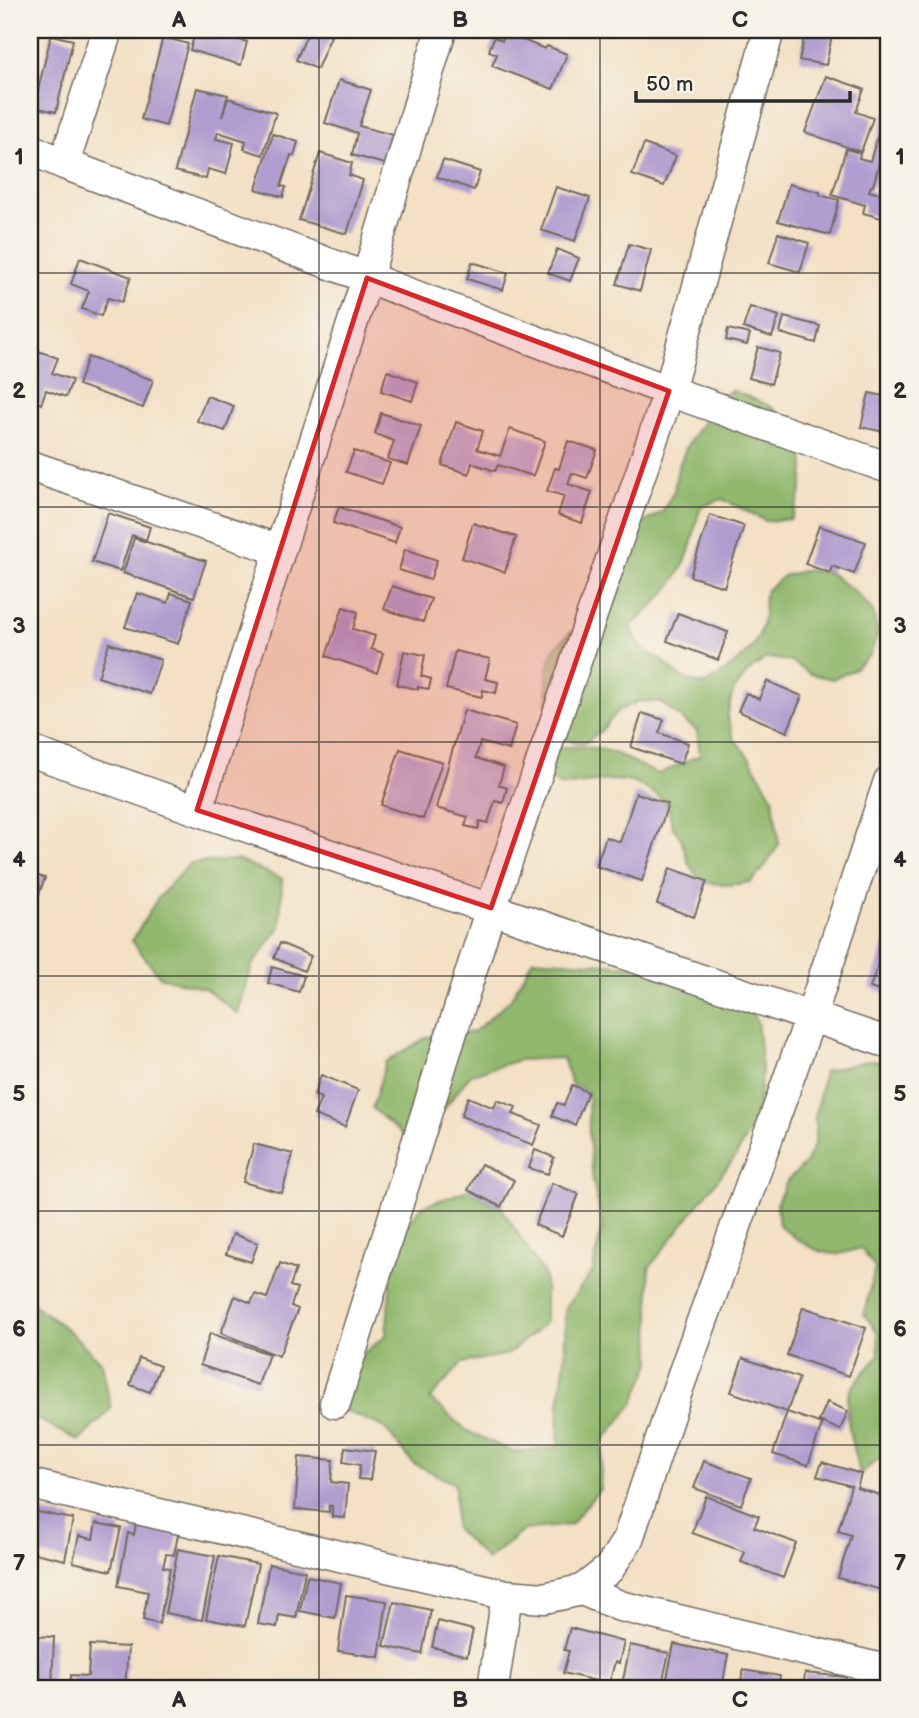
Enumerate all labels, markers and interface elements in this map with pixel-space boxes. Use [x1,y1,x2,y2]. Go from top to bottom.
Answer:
text: A [171,6,187,34]
text: B [452,6,468,34]
text: C [732,6,748,34]
scale bar [636,60,849,104]
text: 50 m [646,72,693,97]
text: 1 [14,143,24,171]
text: 1 [895,143,905,171]
text: 2 [12,377,26,405]
text: 2 [893,377,907,405]
text: 3 [12,612,26,640]
text: 3 [893,612,907,640]
text: 4 [12,846,26,874]
text: 4 [893,846,907,874]
text: 5 [12,1080,26,1108]
text: 5 [893,1080,907,1108]
text: 6 [12,1315,26,1343]
text: 6 [893,1315,907,1343]
text: 7 [13,1549,26,1577]
text: 7 [894,1549,907,1577]
text: A [171,1686,187,1714]
text: B [452,1686,468,1714]
text: C [732,1686,748,1714]

